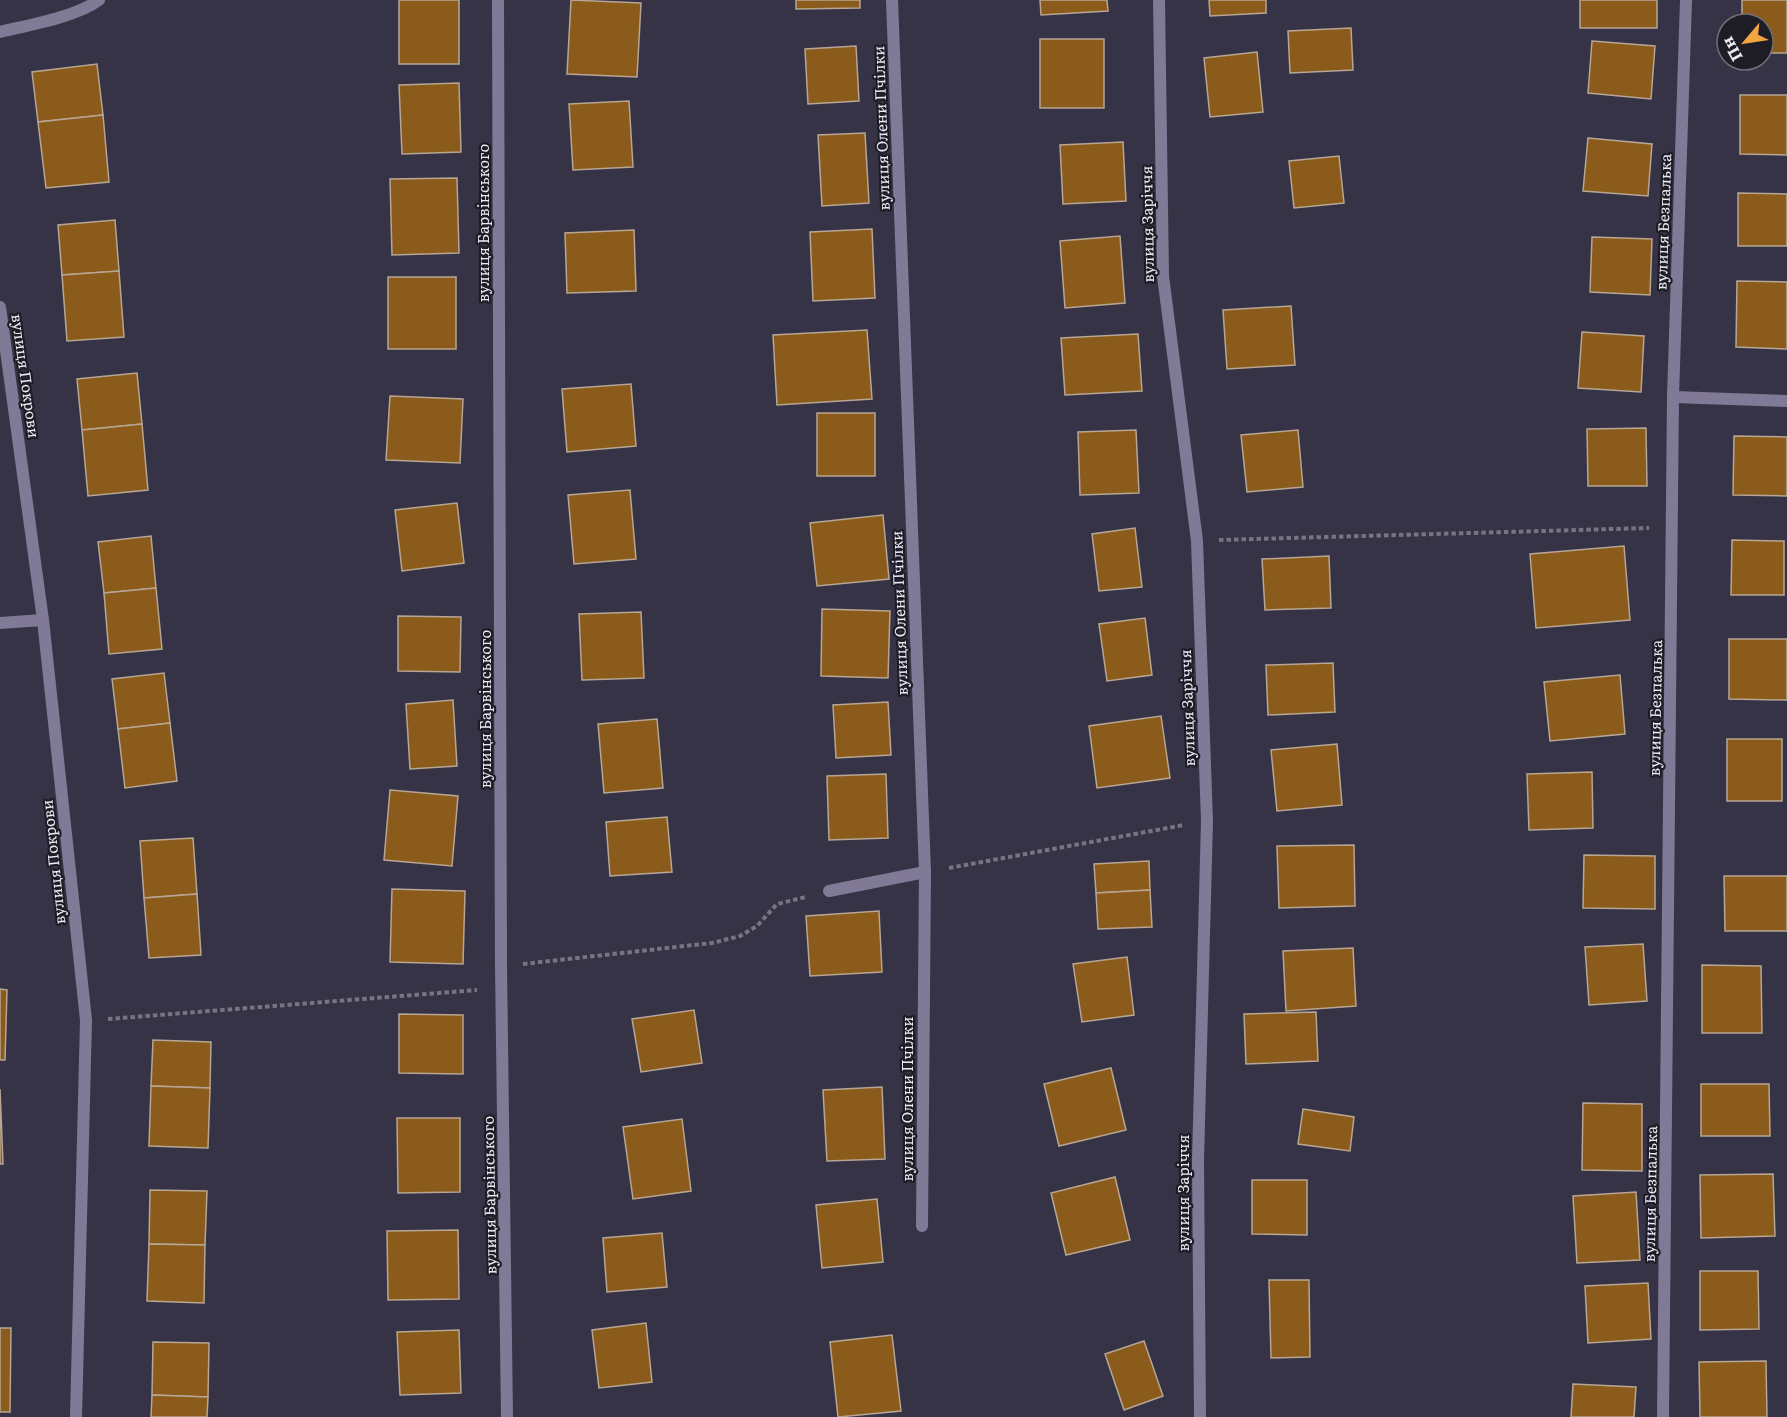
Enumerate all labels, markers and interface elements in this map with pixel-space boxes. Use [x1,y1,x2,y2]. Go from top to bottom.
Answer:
north arrow [1715,12,1775,72]
text: Пн [1714,33,1748,66]
street label: вулиця Олени Пчілки [866,45,895,211]
street label: вулиця Барвінського [471,144,494,302]
street label: вулиця Безпалька [1649,152,1676,291]
street label: вулиця Заріччя [1134,165,1159,283]
street label: вулиця Покрови [6,312,47,439]
street label: вулиця Олени Пчілки [884,530,913,696]
street label: вулиця Барвінського [473,630,496,788]
street label: вулиця Безпалька [1642,639,1667,776]
street label: вулиця Заріччя [1173,649,1200,767]
street label: вулиця Покрови [35,799,70,926]
street label: вулиця Олени Пчілки [895,1017,918,1181]
street label: вулиця Барвінського [476,1115,501,1274]
street label: вулиця Безпалька [1637,1125,1662,1262]
street label: вулиця Заріччя [1171,1134,1194,1252]

